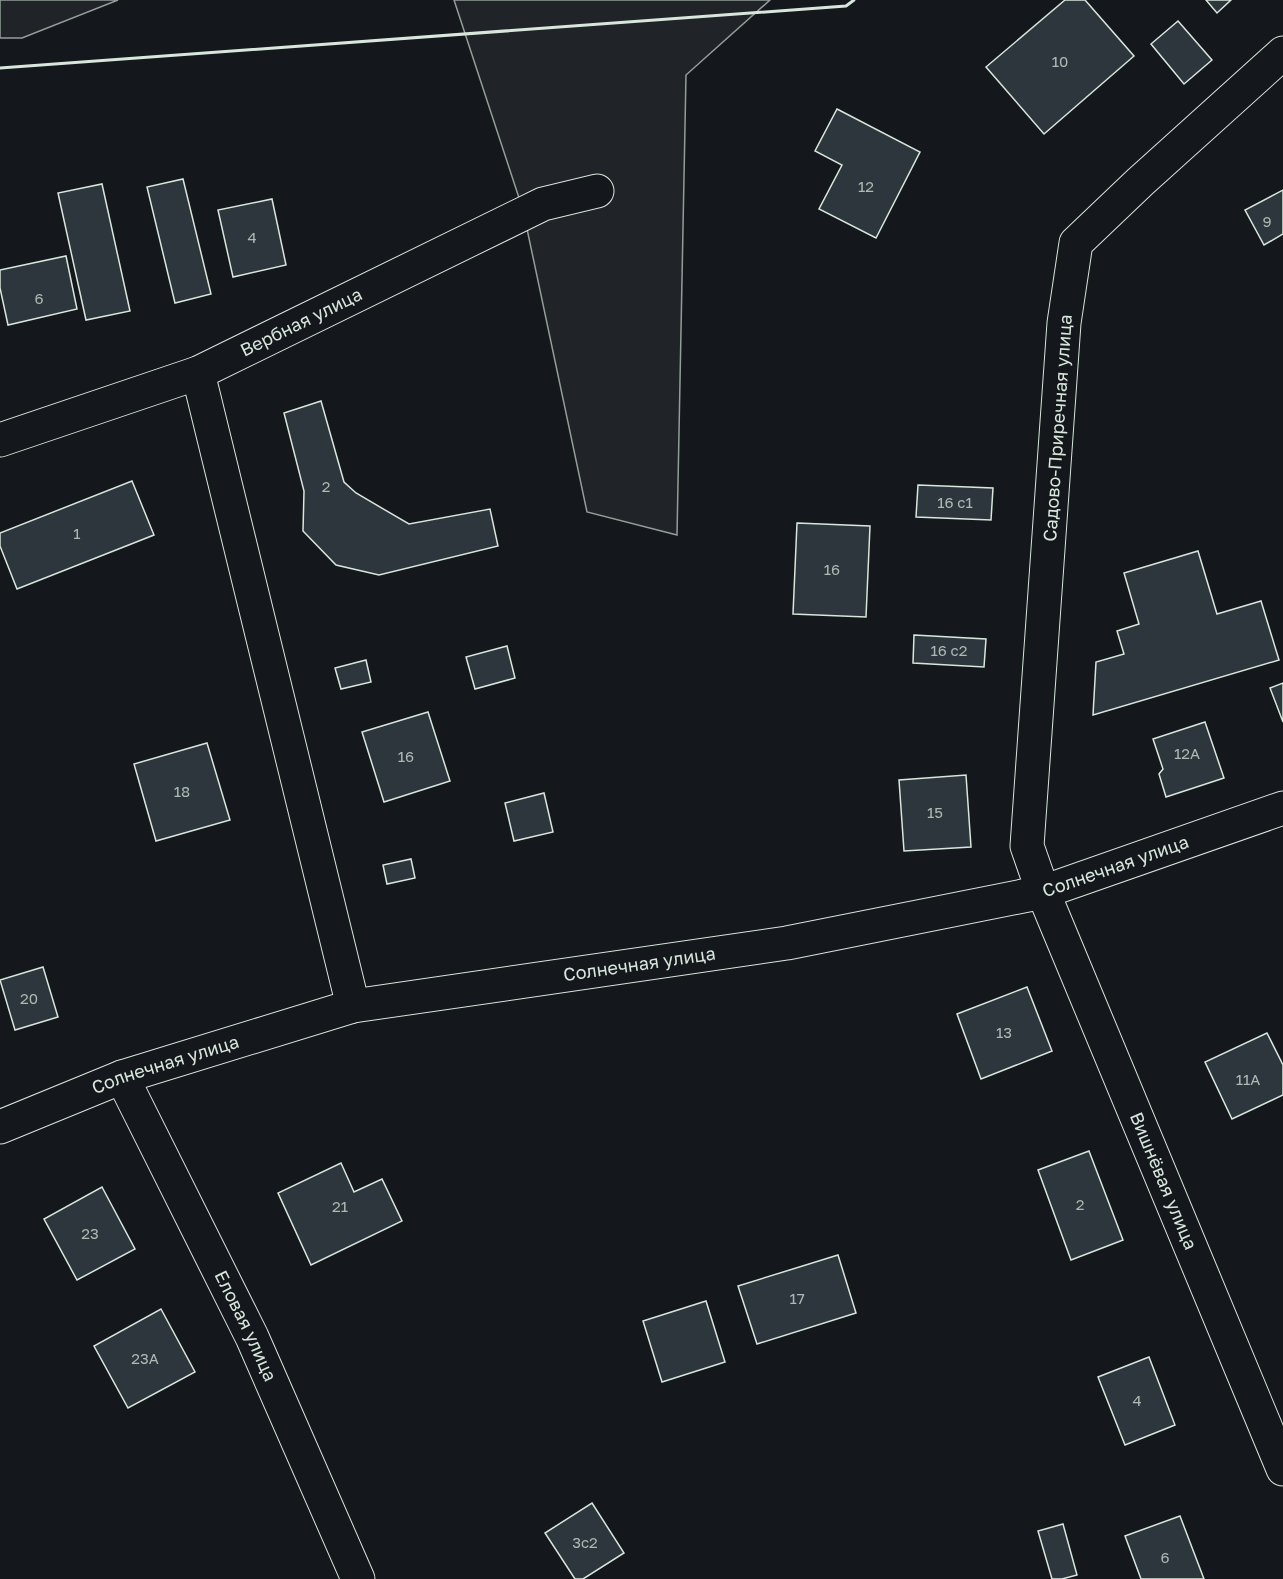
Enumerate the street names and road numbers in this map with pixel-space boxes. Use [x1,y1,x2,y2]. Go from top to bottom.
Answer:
street label: Вербная улица [236,282,365,361]
street label: Садово-Приречная улица [1038,314,1076,542]
street label: Солнечная улица [1039,830,1191,901]
street label: Солнечная улица [562,942,717,985]
street label: Солнечная улица [88,1030,241,1098]
street label: Вишнёвая улица [1126,1109,1203,1253]
street label: Еловая улица [210,1266,282,1385]

